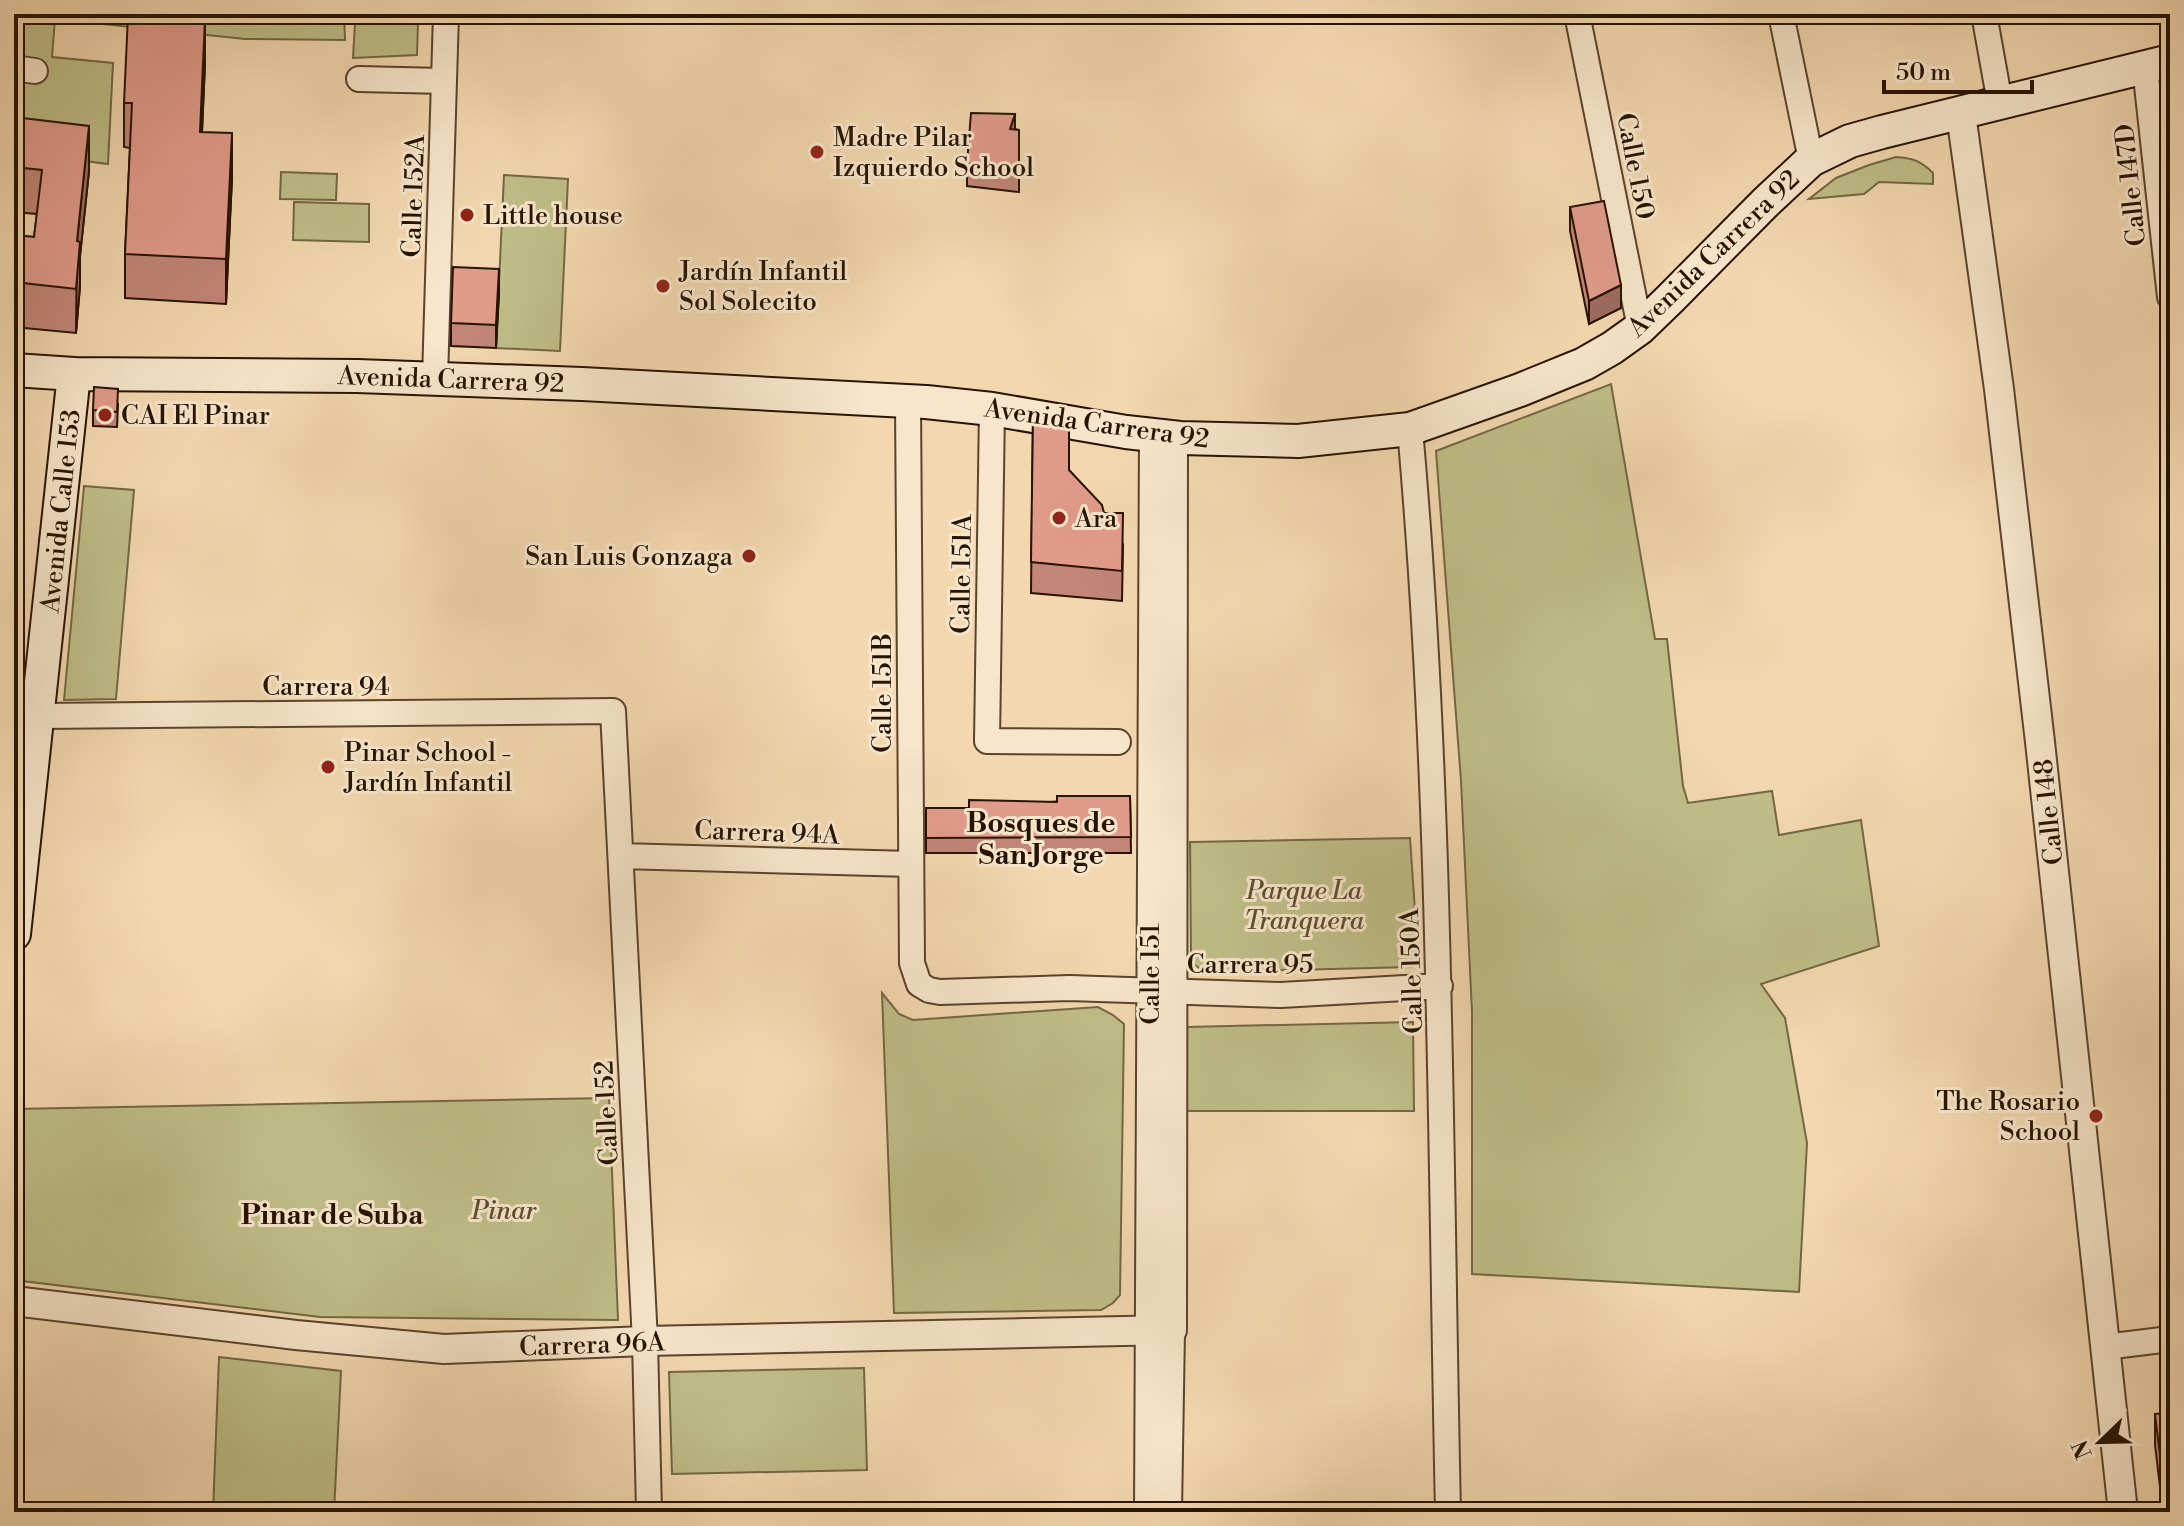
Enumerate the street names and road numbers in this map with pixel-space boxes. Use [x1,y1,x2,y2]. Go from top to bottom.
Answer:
street label: Calle 150 [1609,110,1661,222]
street label: Calle 147D [2109,122,2153,248]
street label: Calle 152A [396,133,432,258]
street label: Avenida Carrera 92 [1620,163,1806,345]
street label: Avenida Carrera 92 [336,360,565,400]
street label: Avenida Carrera 92 [981,392,1211,456]
street label: Avenida Calle 153 [34,408,88,615]
street label: Calle 151A [945,513,979,634]
street label: Calle 151B [867,633,899,753]
street label: Carrera 94 [262,671,390,703]
street label: Calle 148 [2028,757,2070,867]
street label: Carrera 94A [694,814,841,852]
street label: Calle 150A [1394,907,1430,1034]
street label: Calle 151 [1135,923,1167,1025]
street label: Carrera 95 [1187,949,1313,981]
street label: Calle 152 [588,1060,626,1166]
street label: Carrera 96A [519,1326,667,1364]

